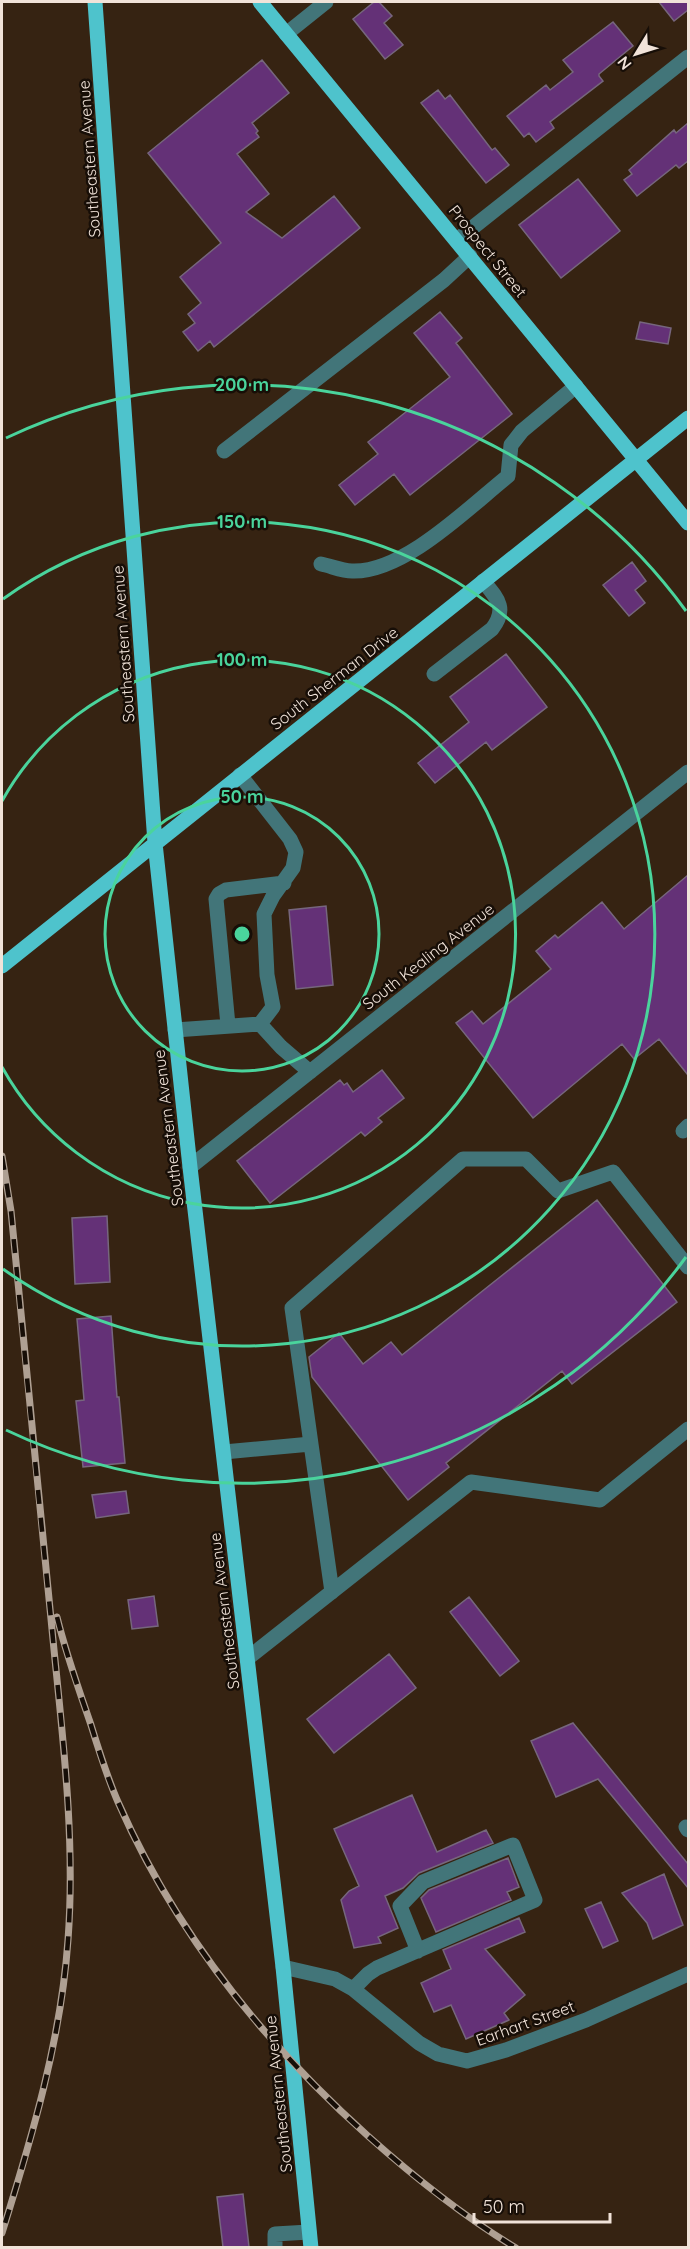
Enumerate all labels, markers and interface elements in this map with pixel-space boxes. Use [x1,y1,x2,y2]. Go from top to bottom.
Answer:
north arrow [606,24,666,84]
text: N [613,52,636,74]
street label: Southeastern Avenue [74,80,104,238]
street label: Prospect Street [445,201,531,301]
text: 200 m [215,373,269,396]
text: 150 m [217,510,267,533]
street label: Southeastern Avenue [108,565,138,723]
street label: South Sherman Drive [266,622,402,734]
text: 100 m [217,648,267,671]
text: 50 m [220,785,264,808]
street label: South Kealing Avenue [358,898,498,1014]
centre of rings [232,924,252,944]
street label: Southeastern Avenue [148,1049,188,1207]
street label: Southeastern Avenue [204,1532,244,1690]
street label: Earhart Street [473,1996,577,2050]
street label: Southeastern Avenue [260,2015,296,2173]
scale bar [474,2186,610,2224]
text: 50 m [483,2195,525,2218]

